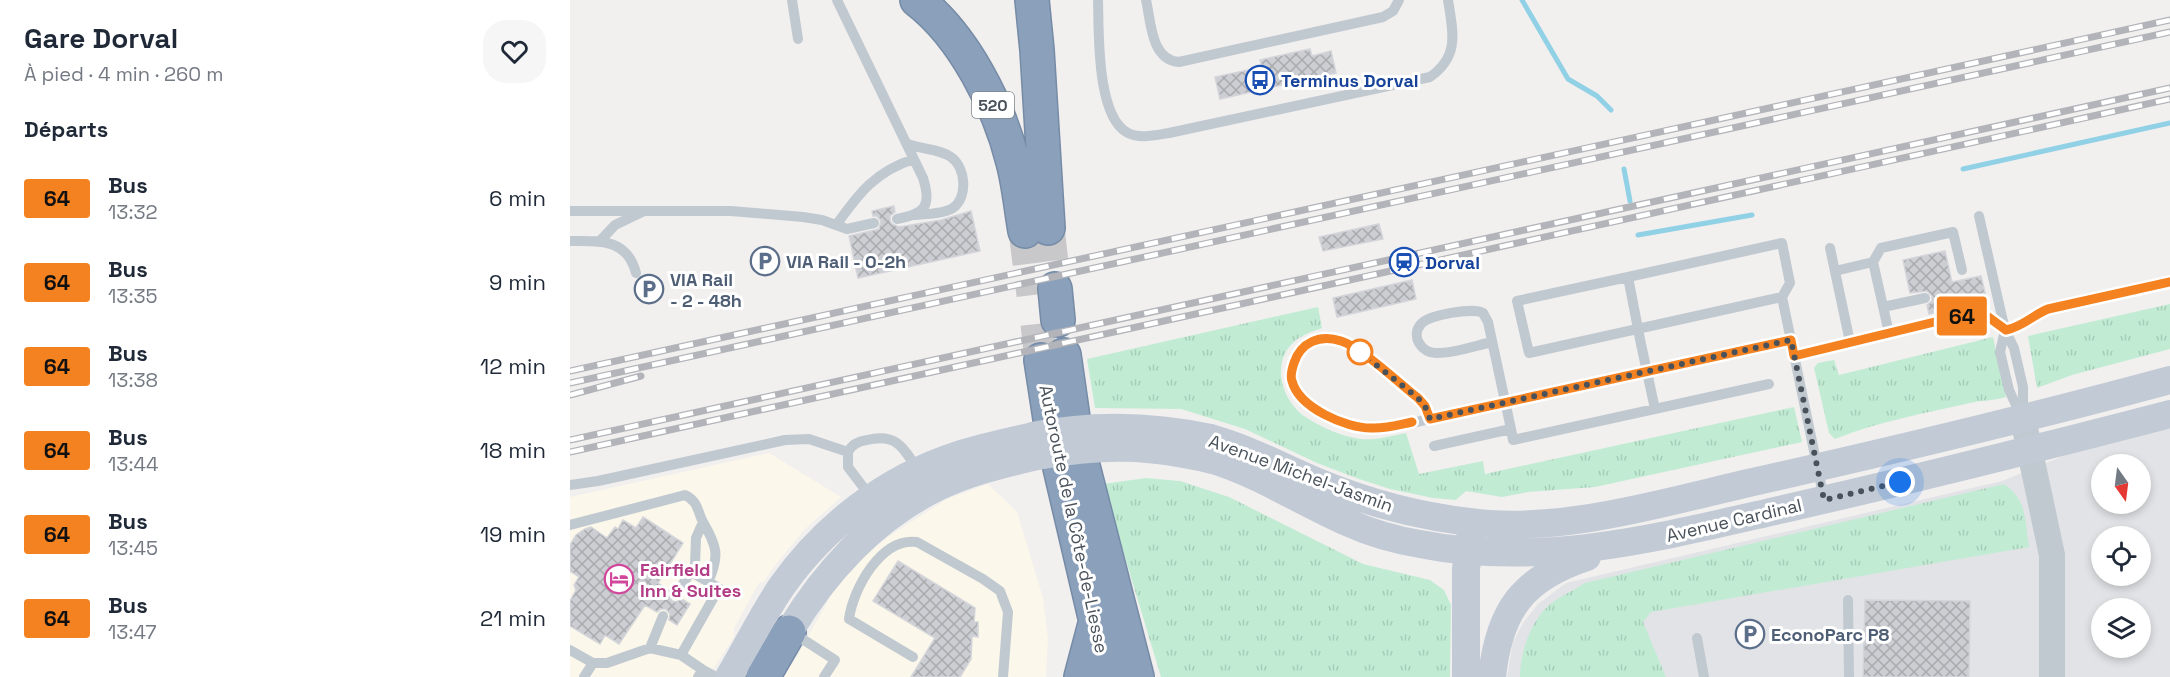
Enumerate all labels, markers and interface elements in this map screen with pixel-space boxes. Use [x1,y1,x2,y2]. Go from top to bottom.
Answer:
text: Gare Dorval [24,20,178,56]
button: heart [483,20,546,83]
text: À pied · 4 min · 260 m [24,61,223,87]
bus stop icon: Terminus Dorval [1244,64,1276,96]
place label: Terminus Dorval [1281,69,1419,92]
road number: 520 [972,92,1014,118]
text: Départs [24,115,108,143]
text: Bus [108,171,148,199]
text: 6 min [489,184,546,212]
text: 64 [44,185,70,212]
text: 13:32 [108,199,158,225]
parking icon: VIA Rail - 0-2h [749,245,781,277]
station icon: Dorval [1388,246,1420,278]
place label: VIA Rail - 0-2h [786,250,906,273]
place label: Dorval [1425,251,1480,274]
text: Bus [108,255,148,283]
text: 9 min [489,268,546,296]
place label: VIA Rail - 2 - 48h [670,268,742,312]
text: 64 [44,269,70,296]
parking icon: VIA Rail - 2 - 48h [633,273,665,305]
text: 13:35 [108,283,158,309]
line badge: 64 [1935,296,1989,336]
text: 64 [1949,303,1975,330]
text: Bus [108,339,148,367]
unlabelled marker [1347,339,1373,365]
text: 12 min [480,352,546,380]
text: 64 [44,353,70,380]
text: 13:38 [108,367,158,393]
street label: Autoroute de la Côte-de-Liesse [1034,383,1114,655]
text: Bus [108,423,148,451]
street label: Avenue Michel-Jasmin [1206,429,1396,517]
text: 18 min [480,436,546,464]
text: 64 [44,437,70,464]
text: 13:44 [108,451,159,477]
north arrow [2091,454,2151,514]
map controls [2091,454,2151,658]
your location [1885,467,1915,497]
street label: Avenue Cardinal [1664,493,1804,547]
text: Bus [108,507,148,535]
text: 19 min [480,520,546,548]
text: 64 [44,521,70,548]
button: locate [2091,526,2151,586]
text: 13:45 [108,535,158,561]
place label: Fairfield Inn & Suites [640,558,741,602]
hotel icon: Fairfield Inn & Suites [603,563,635,595]
text: Bus [108,591,148,619]
button: layers [2091,598,2151,658]
text: 21 min [480,604,546,632]
text: 64 [44,605,70,632]
parking icon: EconoParc P8 [1734,618,1766,650]
text: 13:47 [108,619,157,645]
place label: EconoParc P8 [1771,623,1890,646]

